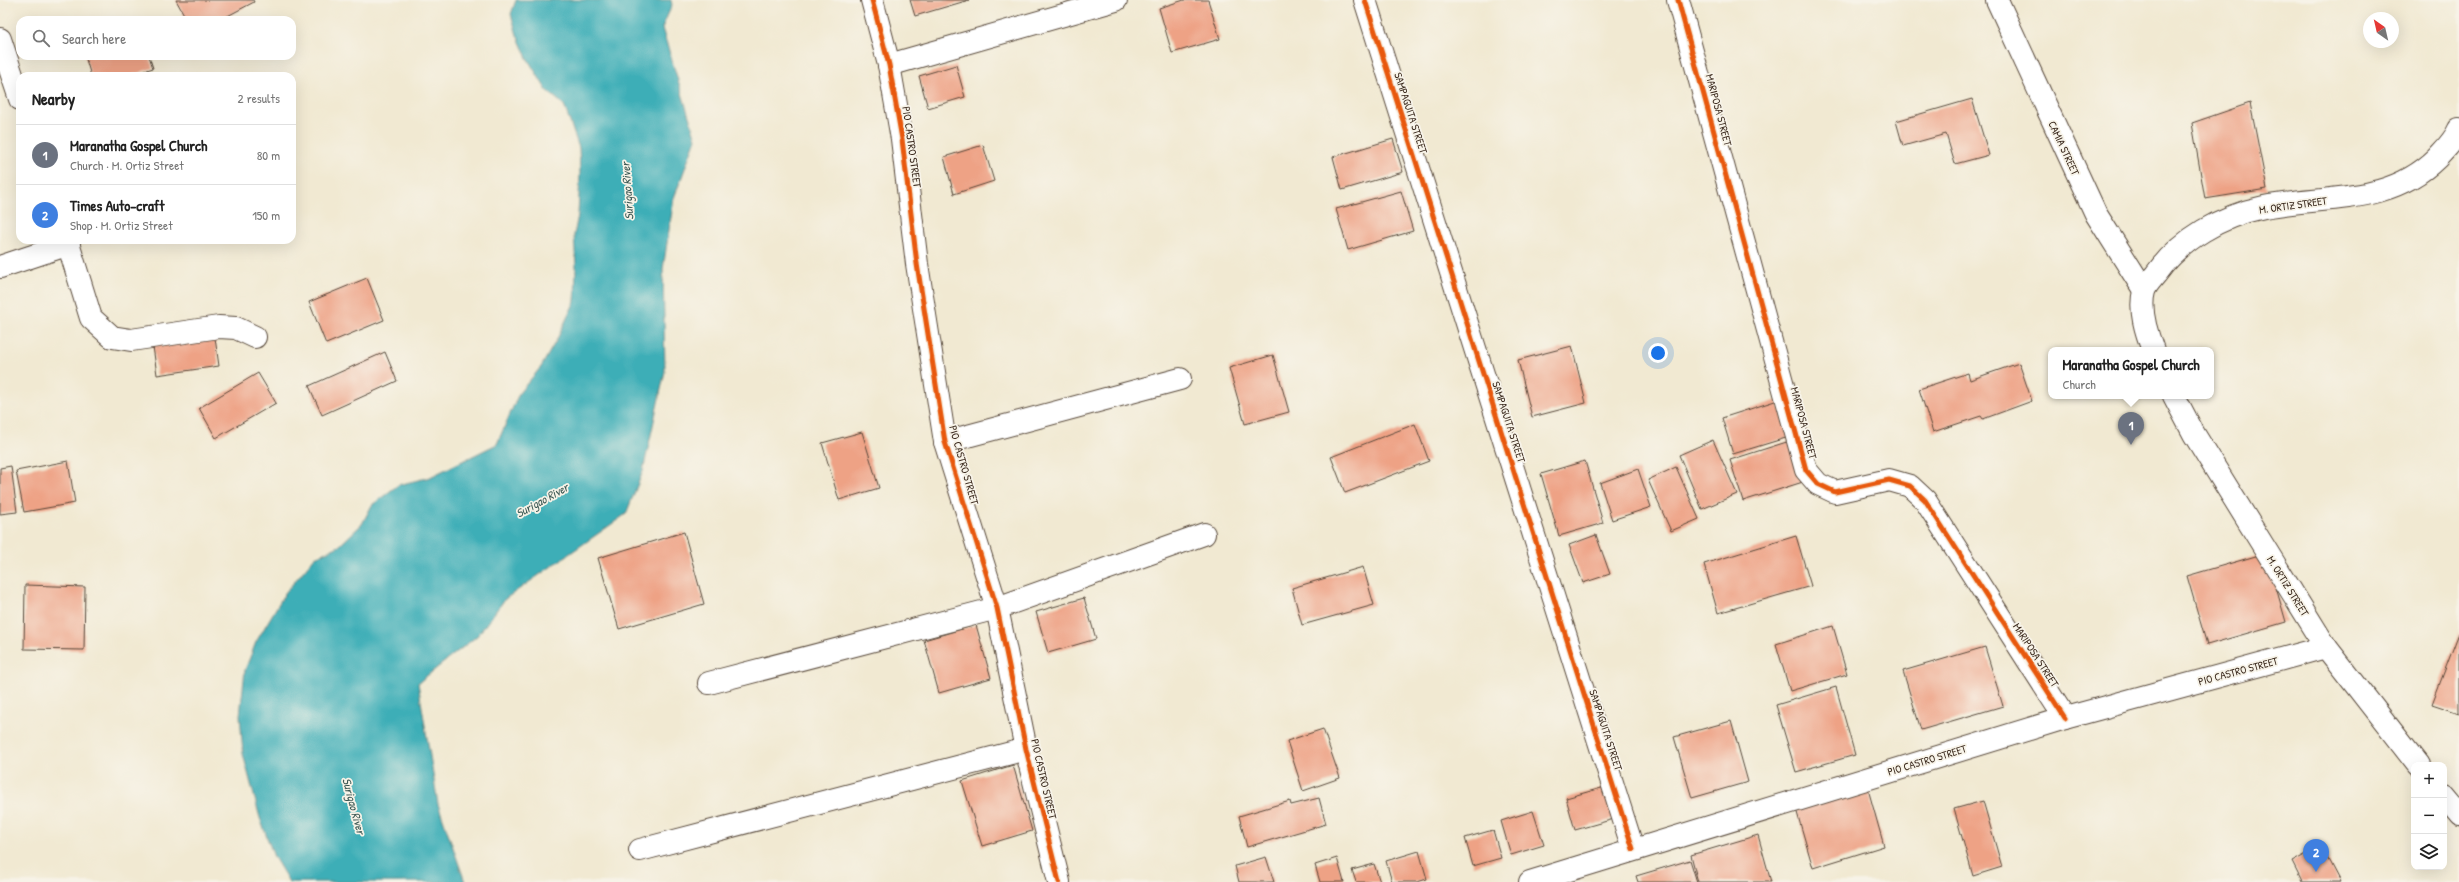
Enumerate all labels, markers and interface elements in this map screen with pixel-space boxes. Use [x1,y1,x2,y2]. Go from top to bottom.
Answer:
north arrow [2363,12,2399,48]
search box [16,16,296,60]
icon: search [30,27,52,49]
text: Search here [62,28,126,49]
street label: SAMPAGUITA STREET [1391,71,1431,156]
street label: MARIPOSA STREET [1703,72,1736,148]
text: Nearby [32,87,75,110]
text: 2 results [238,89,280,107]
street label: PIO CASTRO STREET [899,106,925,189]
street label: CAMIA STREET [2045,119,2083,178]
text: Maranatha Gospel Church [70,135,207,156]
text: 1 [43,146,47,164]
text: 80 m [257,146,280,164]
text: Church · M. Ortiz Street [70,156,184,174]
water label: Surigao River [616,160,637,220]
street label: M. ORTIZ STREET [2258,193,2329,217]
text: Times Auto-craft [70,195,164,216]
text: 2 [42,206,48,224]
text: 150 m [252,206,280,224]
text: Shop · M. Ortiz Street [70,216,173,234]
your location [1648,343,1668,363]
popup [2048,347,2214,399]
text: Maranatha Gospel Church [2062,354,2200,375]
text: Church [2062,375,2096,393]
street label: SAMPAGUITA STREET [1489,380,1529,465]
street label: MARIPOSA STREET [1788,385,1821,461]
pin: 1 [2118,412,2144,445]
street label: PIO CASTRO STREET [946,424,982,507]
water label: Surigao River [513,478,573,521]
street label: M. ORTIZ STREET [2264,553,2313,619]
street label: MARIPOSA STREET [2010,620,2062,691]
street label: PIO CASTRO STREET [2197,653,2280,688]
street label: SAMPAGUITA STREET [1586,688,1626,773]
street label: PIO CASTRO STREET [1028,738,1060,821]
street label: PIO CASTRO STREET [1886,741,1969,779]
map controls [2411,762,2447,870]
button: + [2411,762,2447,798]
water label: Surigao River [338,776,370,837]
button: − [2411,798,2447,834]
button: layers [2411,834,2447,870]
pin: 2 [2303,839,2329,872]

